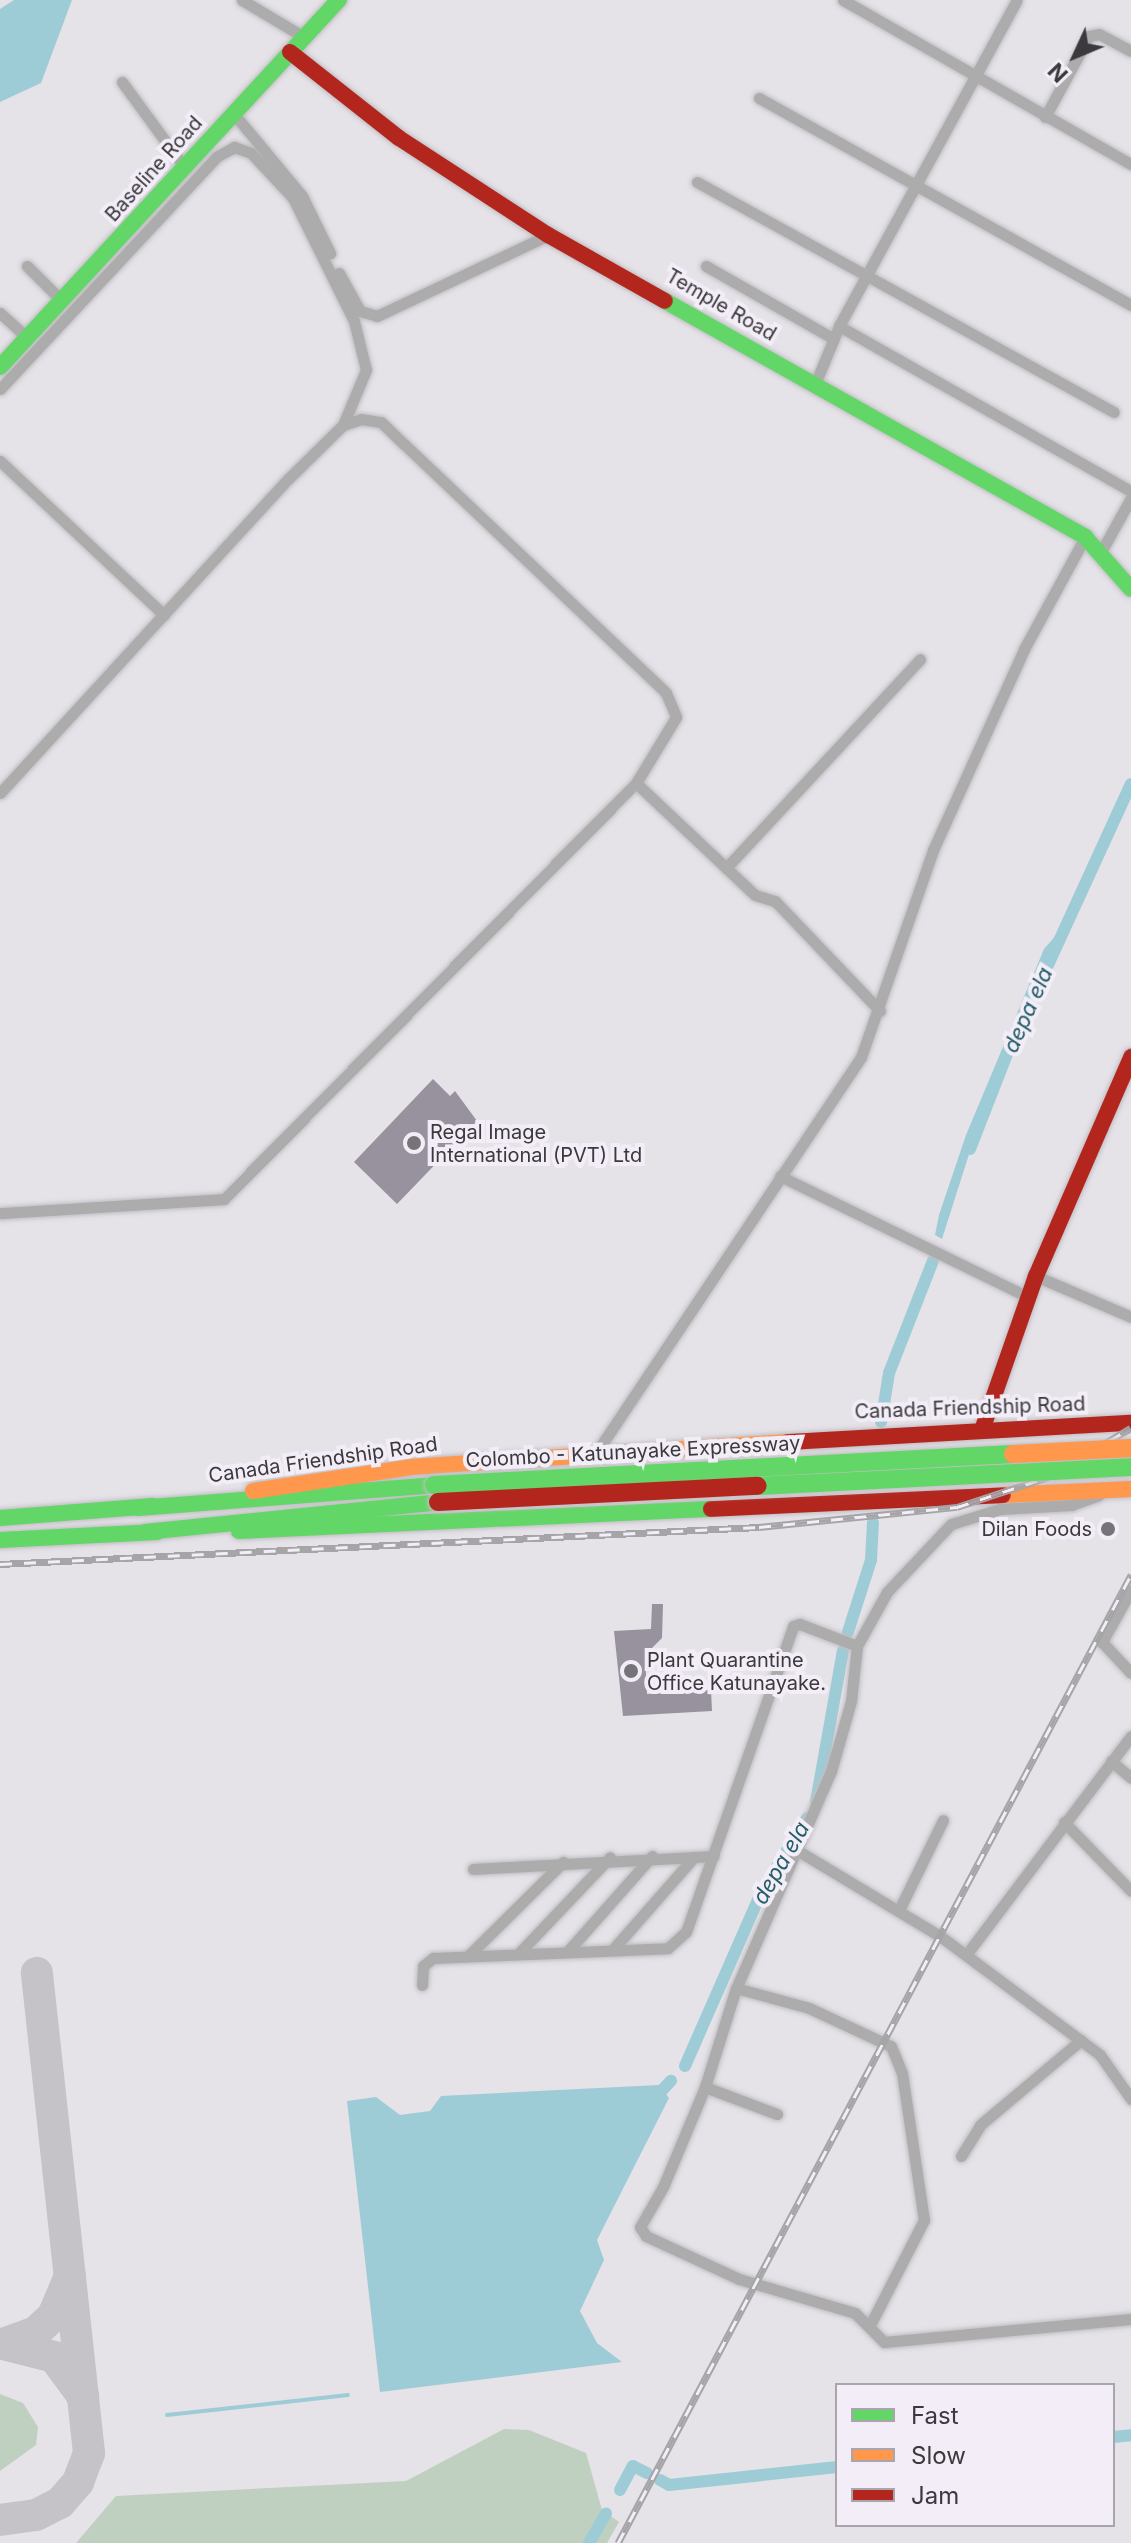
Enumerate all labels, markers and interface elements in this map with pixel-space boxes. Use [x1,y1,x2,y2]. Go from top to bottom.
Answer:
north arrow [1035,16,1115,96]
text: N [1043,58,1073,88]
street label: Baseline Road [100,111,208,227]
street label: Temple Road [662,264,780,346]
water label: depa ela [997,963,1059,1057]
place label: Regal Image International (PVT) Ltd [430,1120,642,1167]
marker: Regal Image International (PVT) Ltd [405,1134,423,1152]
street label: Canada Friendship Road [854,1392,1086,1424]
street label: Colombo - Katunayake Expressway [465,1431,801,1473]
street label: Canada Friendship Road [207,1432,439,1488]
place label: Dilan Foods [981,1517,1092,1541]
marker: Dilan Foods [1099,1520,1117,1538]
place label: Plant Quarantine Office Katunayake. [647,1648,826,1695]
marker: Plant Quarantine Office Katunayake. [622,1662,640,1680]
water label: depa ela [747,1817,815,1909]
legend [835,2383,1115,2527]
text: Fast [911,2401,959,2430]
text: Slow [911,2441,966,2470]
text: Jam [911,2481,959,2510]

